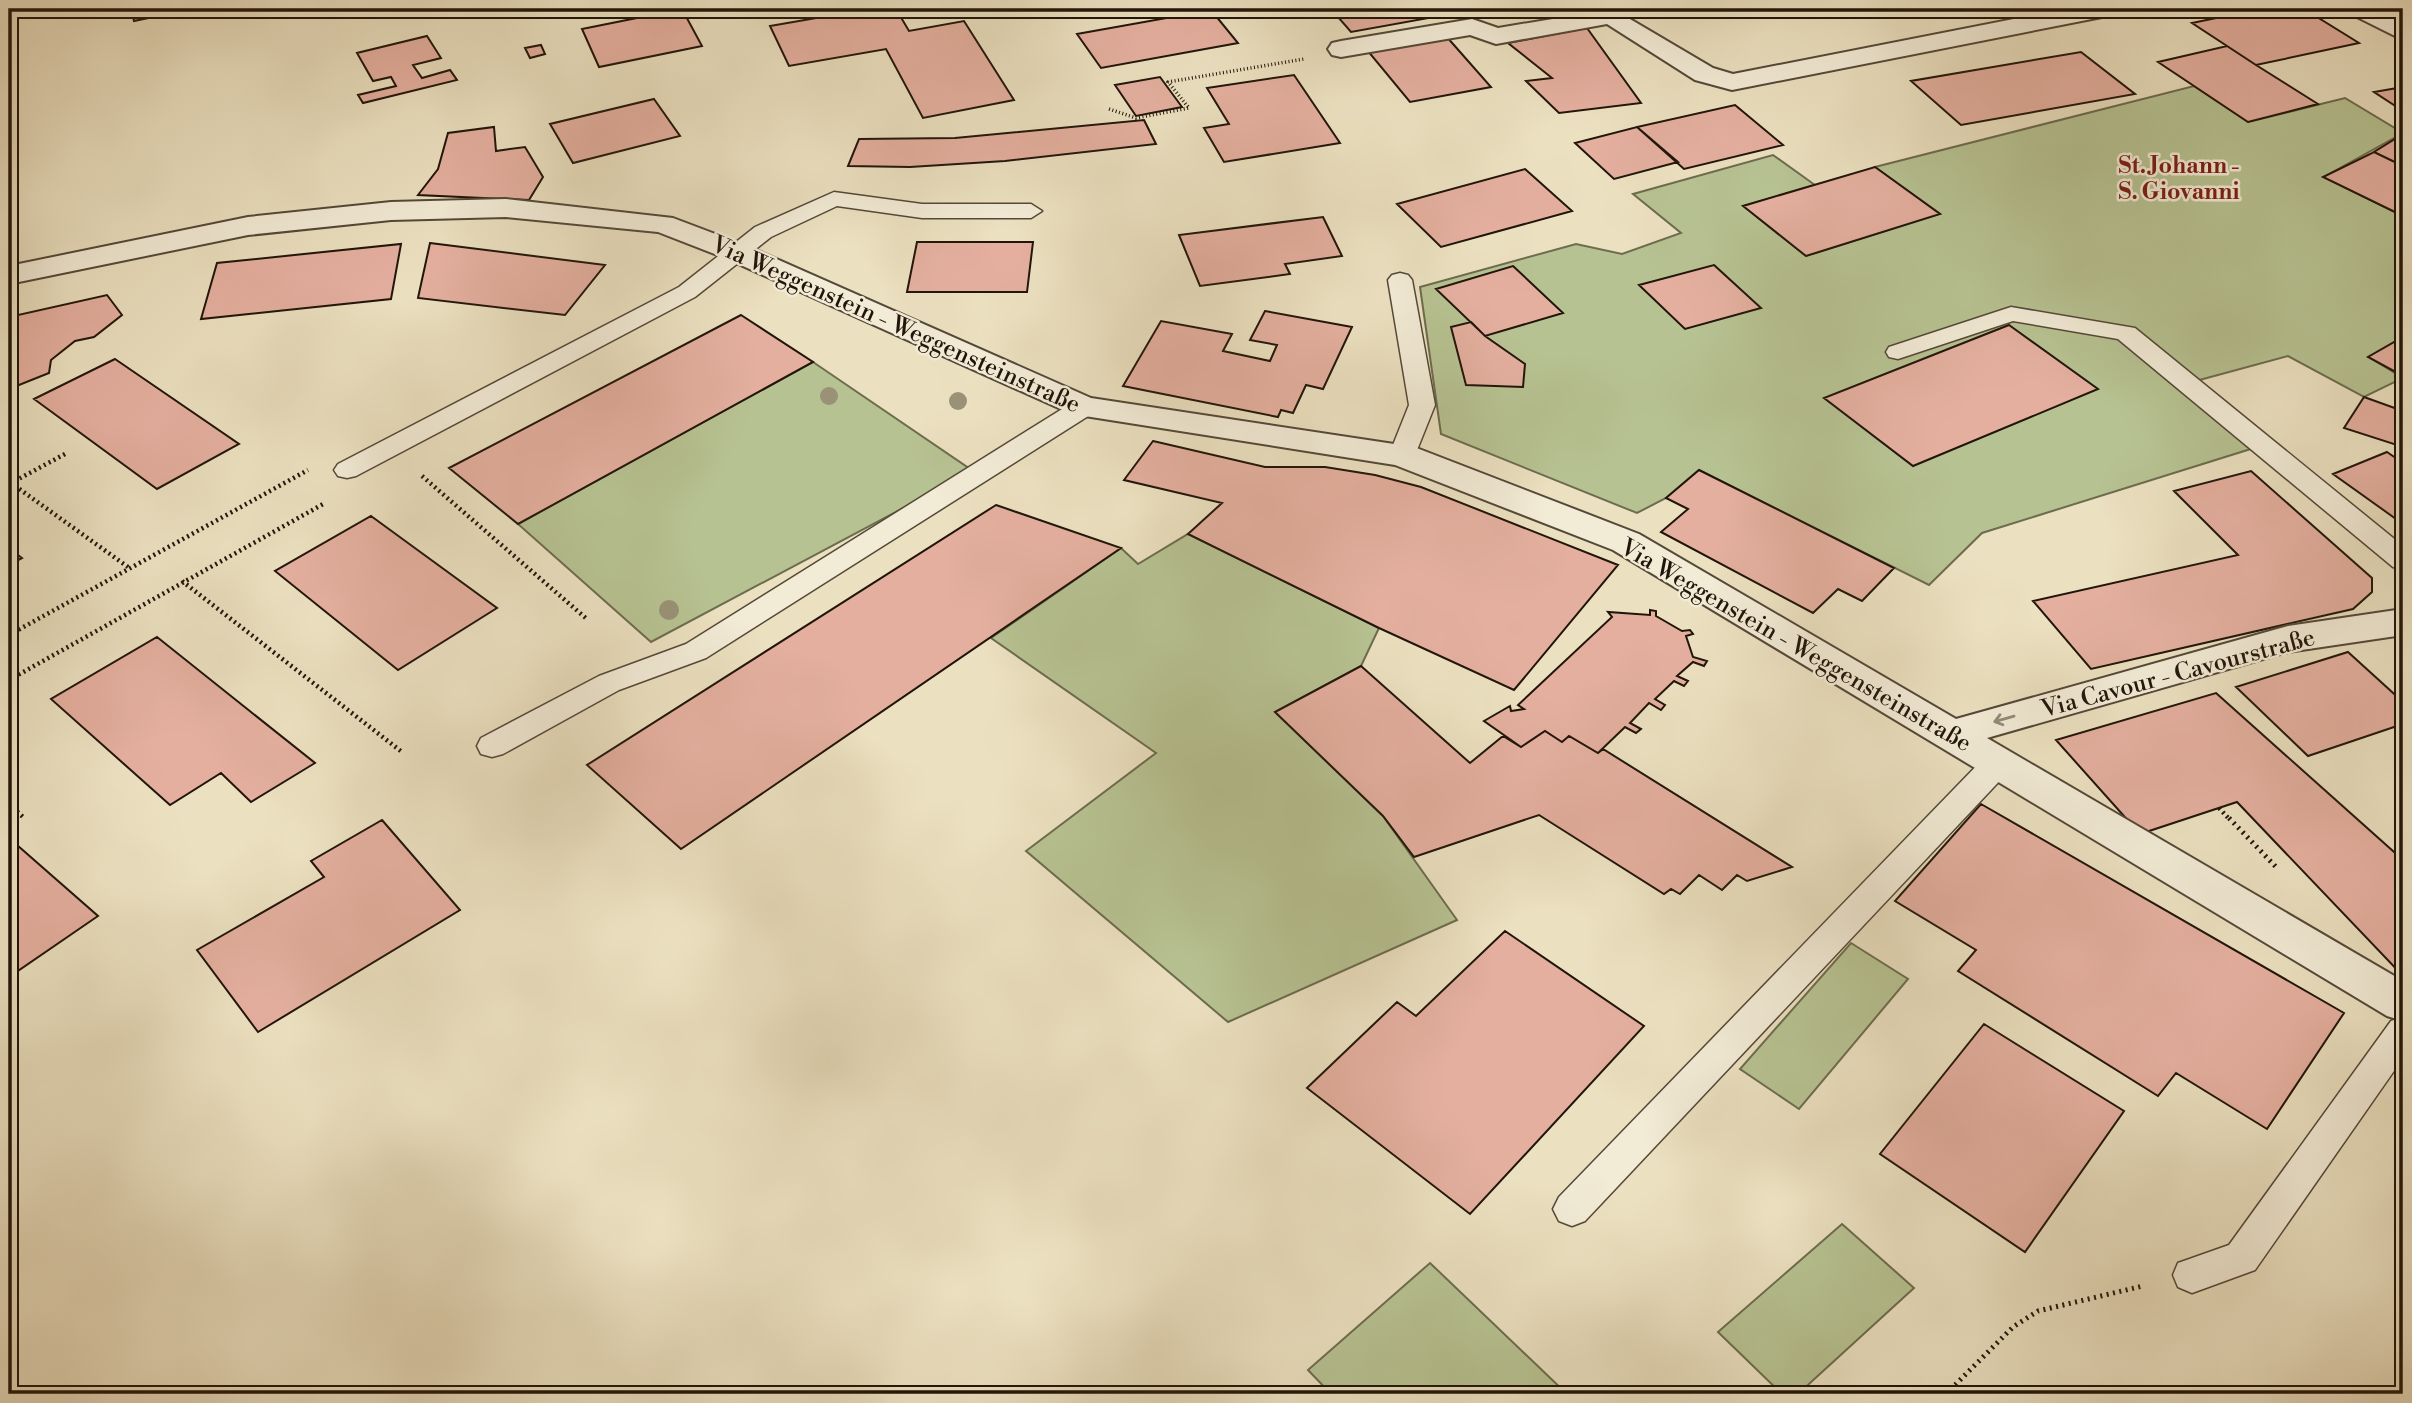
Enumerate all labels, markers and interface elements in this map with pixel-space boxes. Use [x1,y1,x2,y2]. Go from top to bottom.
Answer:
district label: St. Johann - S. Giovanni [2118,152,2240,206]
street label: Via Weggenstein - Weggensteinstraße [706,229,1085,420]
street label: Via Weggenstein - Weggensteinstraße [1614,532,1977,759]
street label: Via Cavour - Cavourstraße [2037,623,2318,725]
one-way arrow [1993,713,2015,726]

